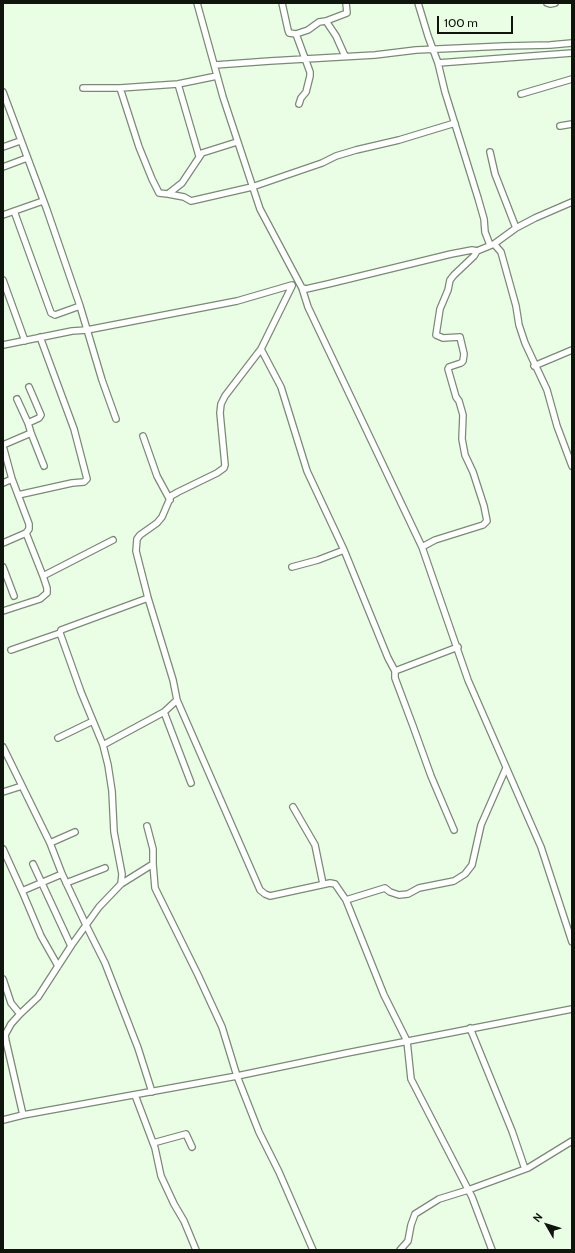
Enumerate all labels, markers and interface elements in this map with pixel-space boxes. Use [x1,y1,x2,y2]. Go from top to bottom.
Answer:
scale bar [439,8,515,34]
text: 100 m [444,15,478,30]
north arrow [527,1205,567,1245]
text: N [530,1210,546,1225]

